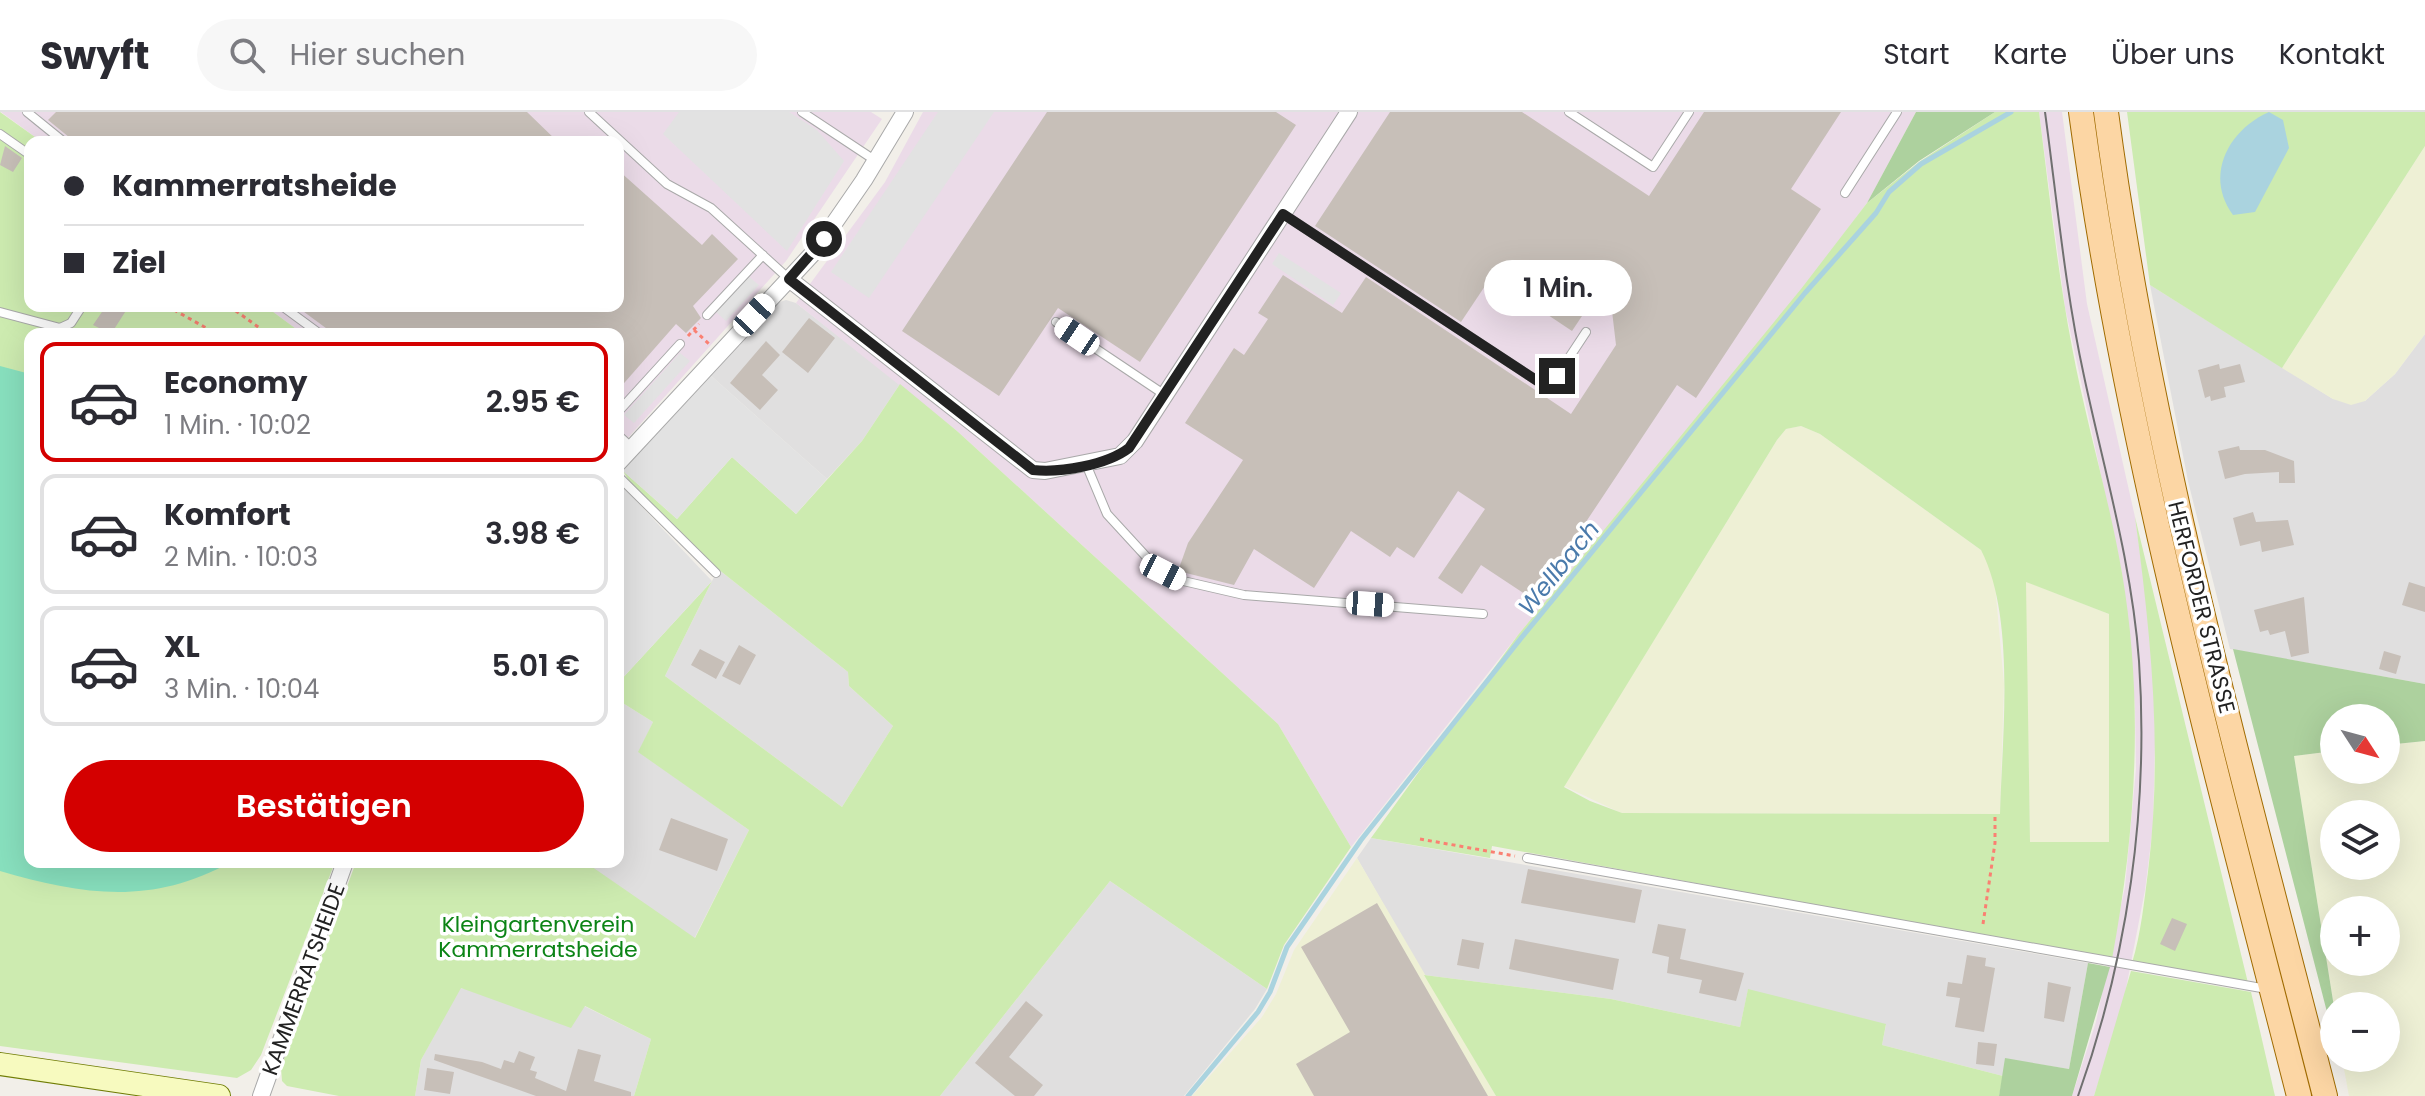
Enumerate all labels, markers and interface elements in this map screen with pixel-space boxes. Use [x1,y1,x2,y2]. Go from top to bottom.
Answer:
search box [197,19,757,91]
text: Swyft [40,29,149,82]
icon: search [225,33,269,77]
text: Hier suchen [289,33,465,76]
text: Start [1883,35,1949,74]
text: Karte [1993,35,2067,74]
text: Über uns [2111,35,2235,74]
text: Kontakt [2279,35,2385,74]
text: Kammerratsheide [112,164,397,207]
route start [806,221,842,257]
text: Ziel [112,241,166,284]
callout: 1 Min. [1483,260,1631,316]
text: 1 Min. [1523,270,1593,306]
car [729,289,779,341]
car [1050,313,1104,359]
route end [1539,358,1575,394]
text: Economy [164,361,308,404]
icon: car [68,366,140,438]
text: 2.95 € [486,380,580,423]
text: 1 Min. · 10:02 [164,407,311,443]
text: Komfort [164,493,291,536]
icon: car [68,498,140,570]
street label: HERFORDER STRASSE [2160,498,2243,717]
text: 3.98 € [485,512,580,555]
water label: Wellbach [1510,514,1607,622]
text: 2 Min. · 10:03 [164,539,318,575]
car [1136,550,1190,594]
car [1345,590,1395,618]
text: XL [164,625,200,668]
icon: car [68,630,140,702]
text: 5.01 € [492,644,580,687]
text: 3 Min. · 10:04 [164,671,319,707]
north arrow [2320,704,2400,784]
map controls [2320,704,2400,1072]
button: Bestätigen [64,760,584,852]
button: layers [2320,800,2400,880]
street label: KAMMERRATSHEIDE [254,879,353,1080]
button: + [2320,896,2400,976]
park label: Kleingartenverein Kammerratsheide [438,909,638,965]
button: − [2320,992,2400,1072]

